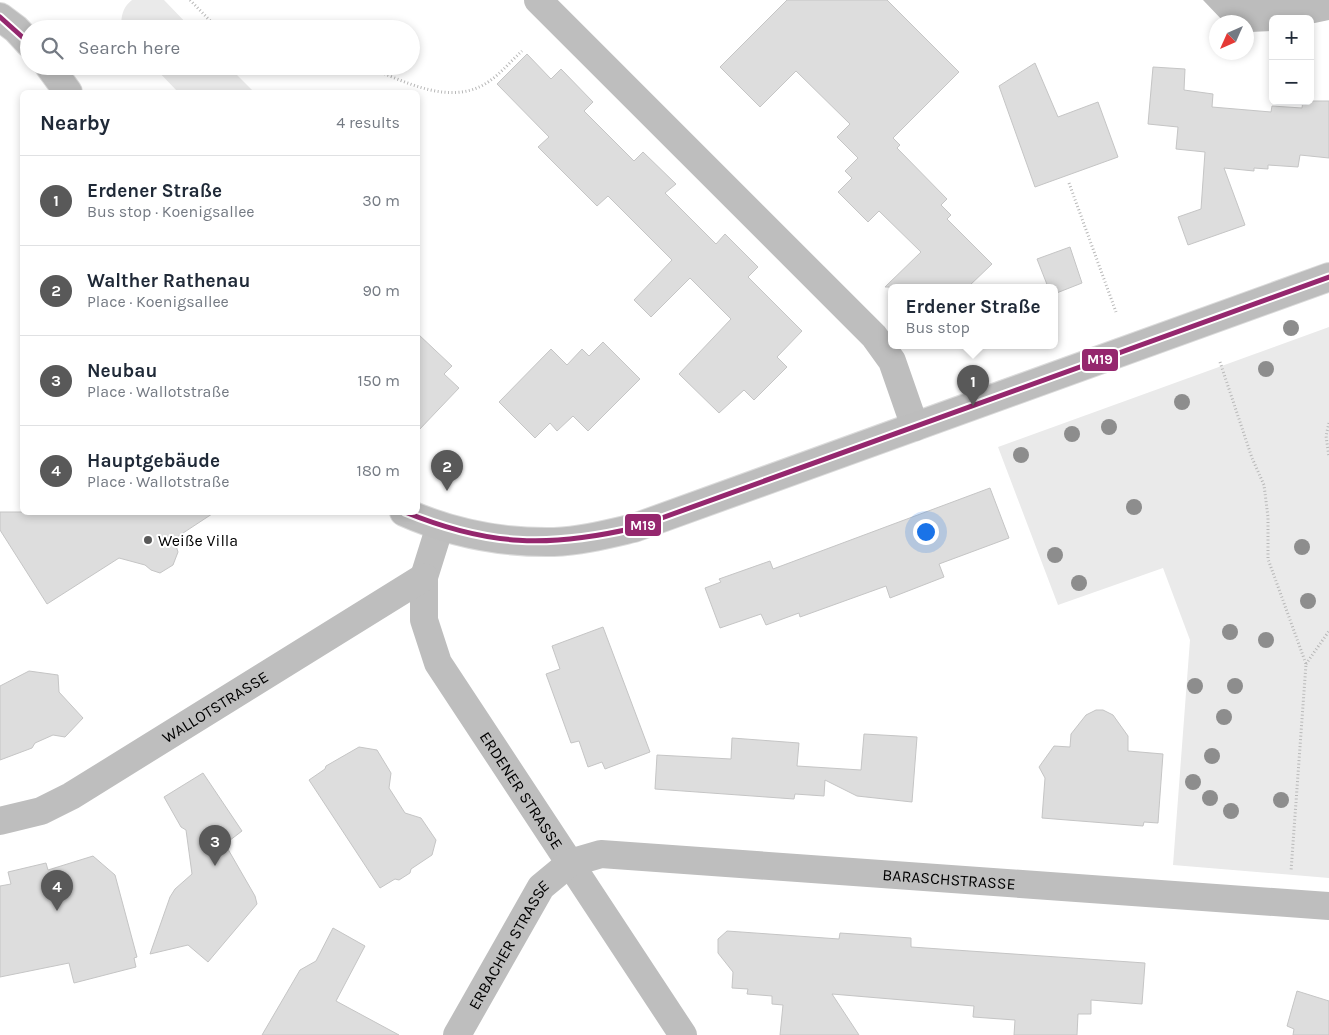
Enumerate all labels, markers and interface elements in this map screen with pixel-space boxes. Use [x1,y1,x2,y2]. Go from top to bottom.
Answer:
north arrow [1209,15,1254,60]
map controls [1269,15,1314,105]
button: + [1269,15,1314,60]
search box [20,20,420,75]
icon: search [38,34,66,62]
text: Search here [78,37,180,59]
button: − [1269,60,1314,105]
text: Nearby [40,111,110,135]
text: 4 results [336,113,400,132]
text: Erdener Straße [87,180,222,202]
text: 1 [53,191,59,210]
text: 30 m [362,191,400,210]
text: Bus stop · Koenigsallee [87,202,255,221]
text: Walther Rathenau [87,270,250,292]
text: 2 [51,281,61,300]
text: 90 m [362,281,400,300]
popup [888,284,1058,349]
text: Place · Koenigsallee [87,292,229,311]
text: Erdener Straße [905,296,1041,318]
text: Bus stop [905,318,970,337]
line badge: M19 [1081,348,1119,372]
text: M19 [1087,351,1113,368]
text: Neubau [87,360,157,382]
pin: 1 [957,365,989,406]
text: 3 [51,371,61,390]
text: 150 m [357,371,400,390]
text: Place · Wallotstraße [87,382,229,401]
text: Hauptgebäude [87,450,220,472]
pin: 2 [431,450,463,491]
text: 4 [51,461,61,480]
text: 180 m [357,461,400,480]
text: Place · Wallotstraße [87,472,229,491]
line badge: M19 [624,513,662,537]
text: M19 [630,517,656,534]
your location [913,519,939,545]
place label: Weiße Villa [158,531,238,550]
marker: Weiße Villa [142,534,154,546]
street label: WALLOTSTRASSE [158,667,271,747]
street label: ERDENER STRASSE [476,728,567,853]
pin: 3 [199,825,231,866]
street label: BARASCHSTRASSE [882,865,1016,893]
pin: 4 [41,870,73,911]
street label: ERBACHER STRASSE [464,875,552,1013]

